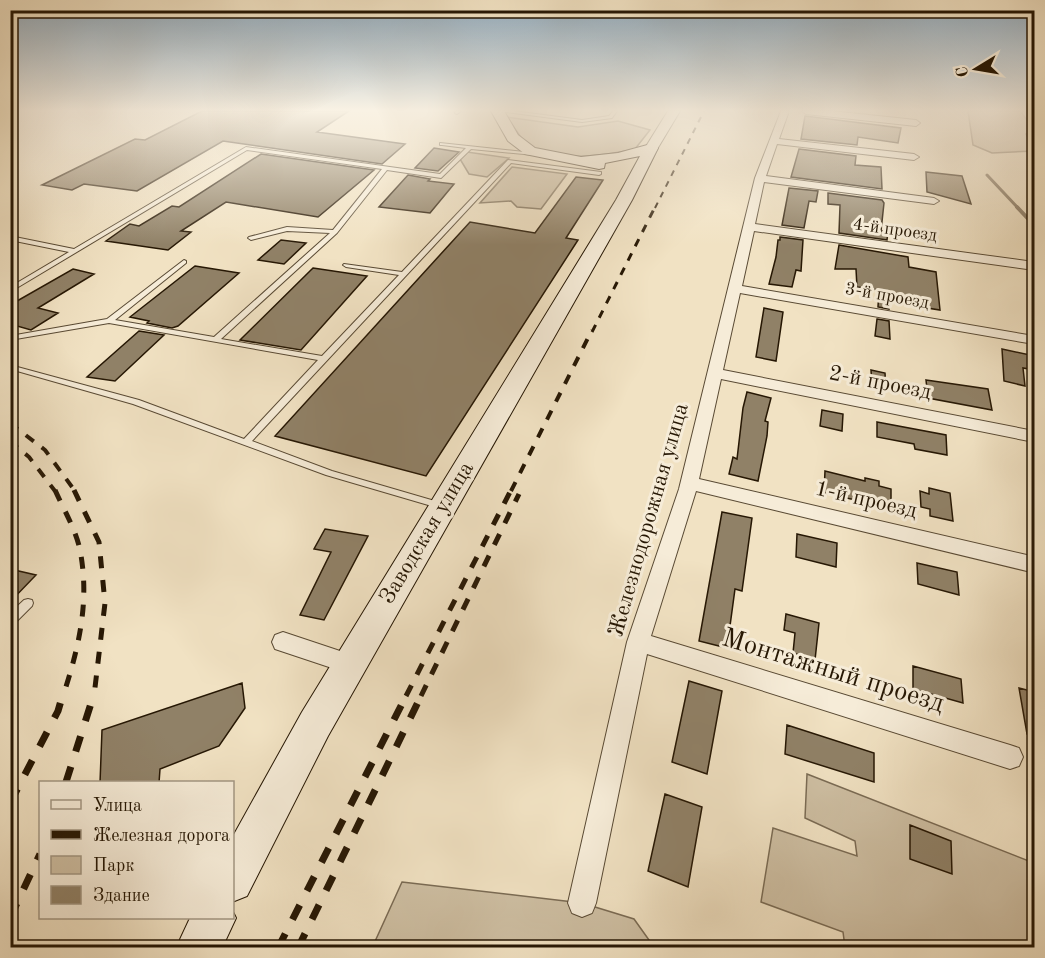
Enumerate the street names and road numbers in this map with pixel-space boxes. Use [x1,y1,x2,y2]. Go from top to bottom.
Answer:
street label: 4-й проезд [852,215,938,245]
street label: 3-й проезд [844,280,931,312]
street label: 2-й проезд [827,362,933,404]
street label: Железнодорожная улица [605,401,693,639]
street label: Заводская улица [376,458,478,608]
street label: 1-й проезд [813,478,919,522]
street label: Монтажный проезд [719,624,947,718]

